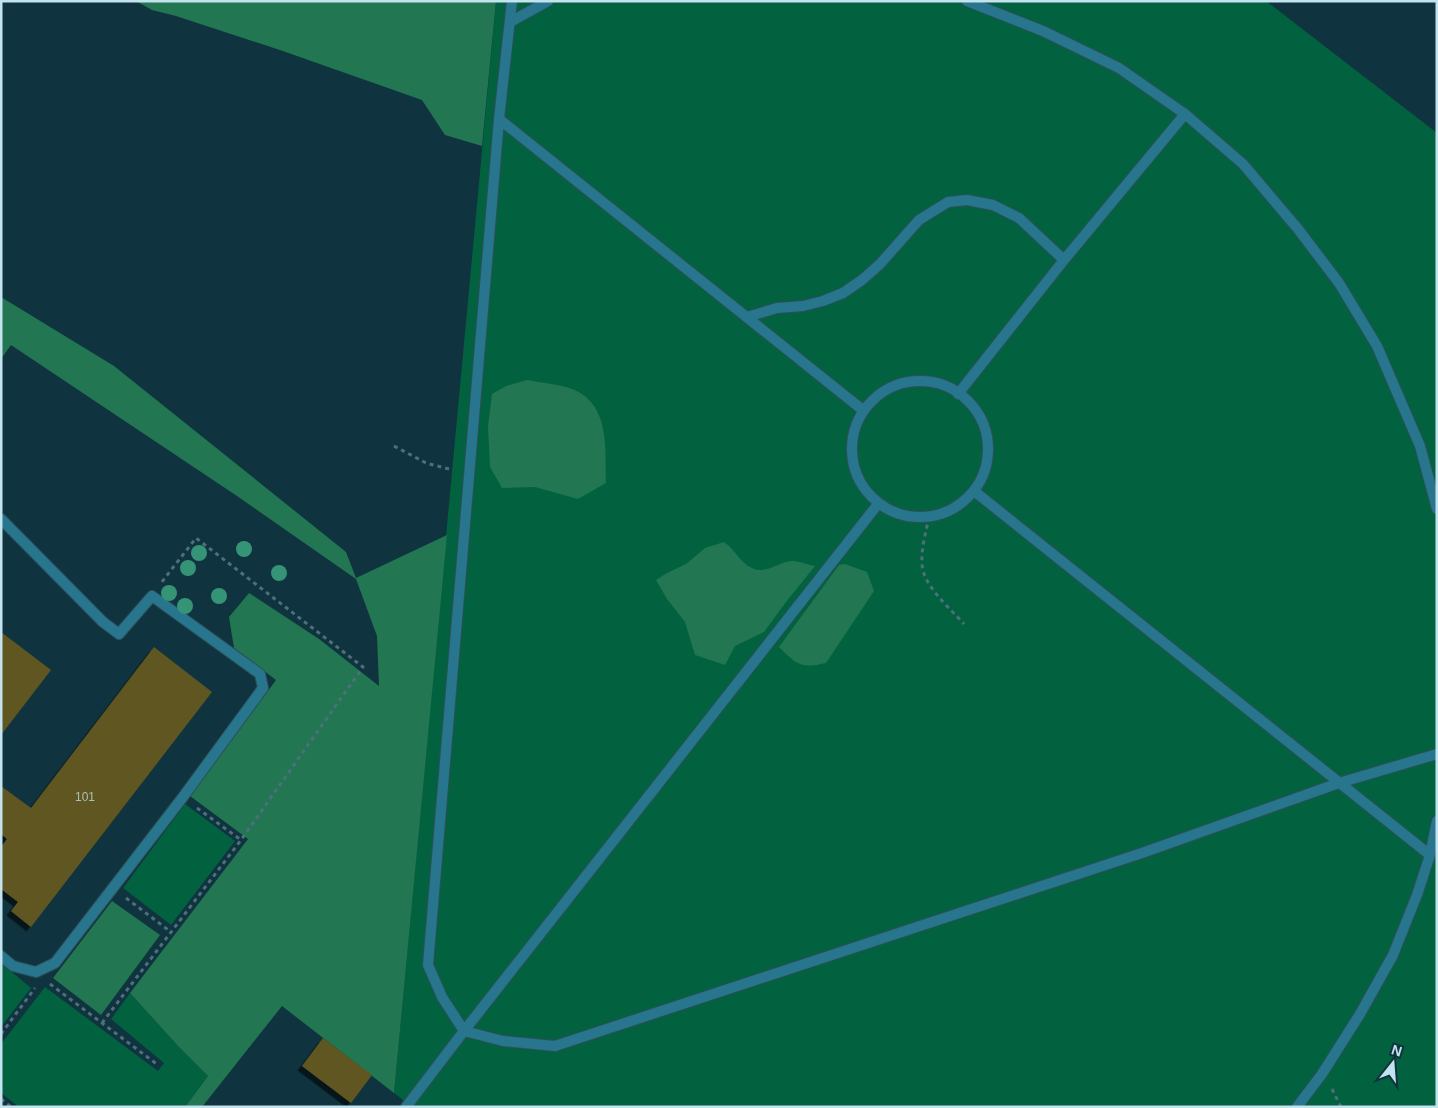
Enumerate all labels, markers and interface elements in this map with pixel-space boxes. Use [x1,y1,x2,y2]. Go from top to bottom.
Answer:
house number: 101 [75,790,95,804]
north arrow [1368,1038,1418,1088]
text: N [1390,1041,1404,1060]

